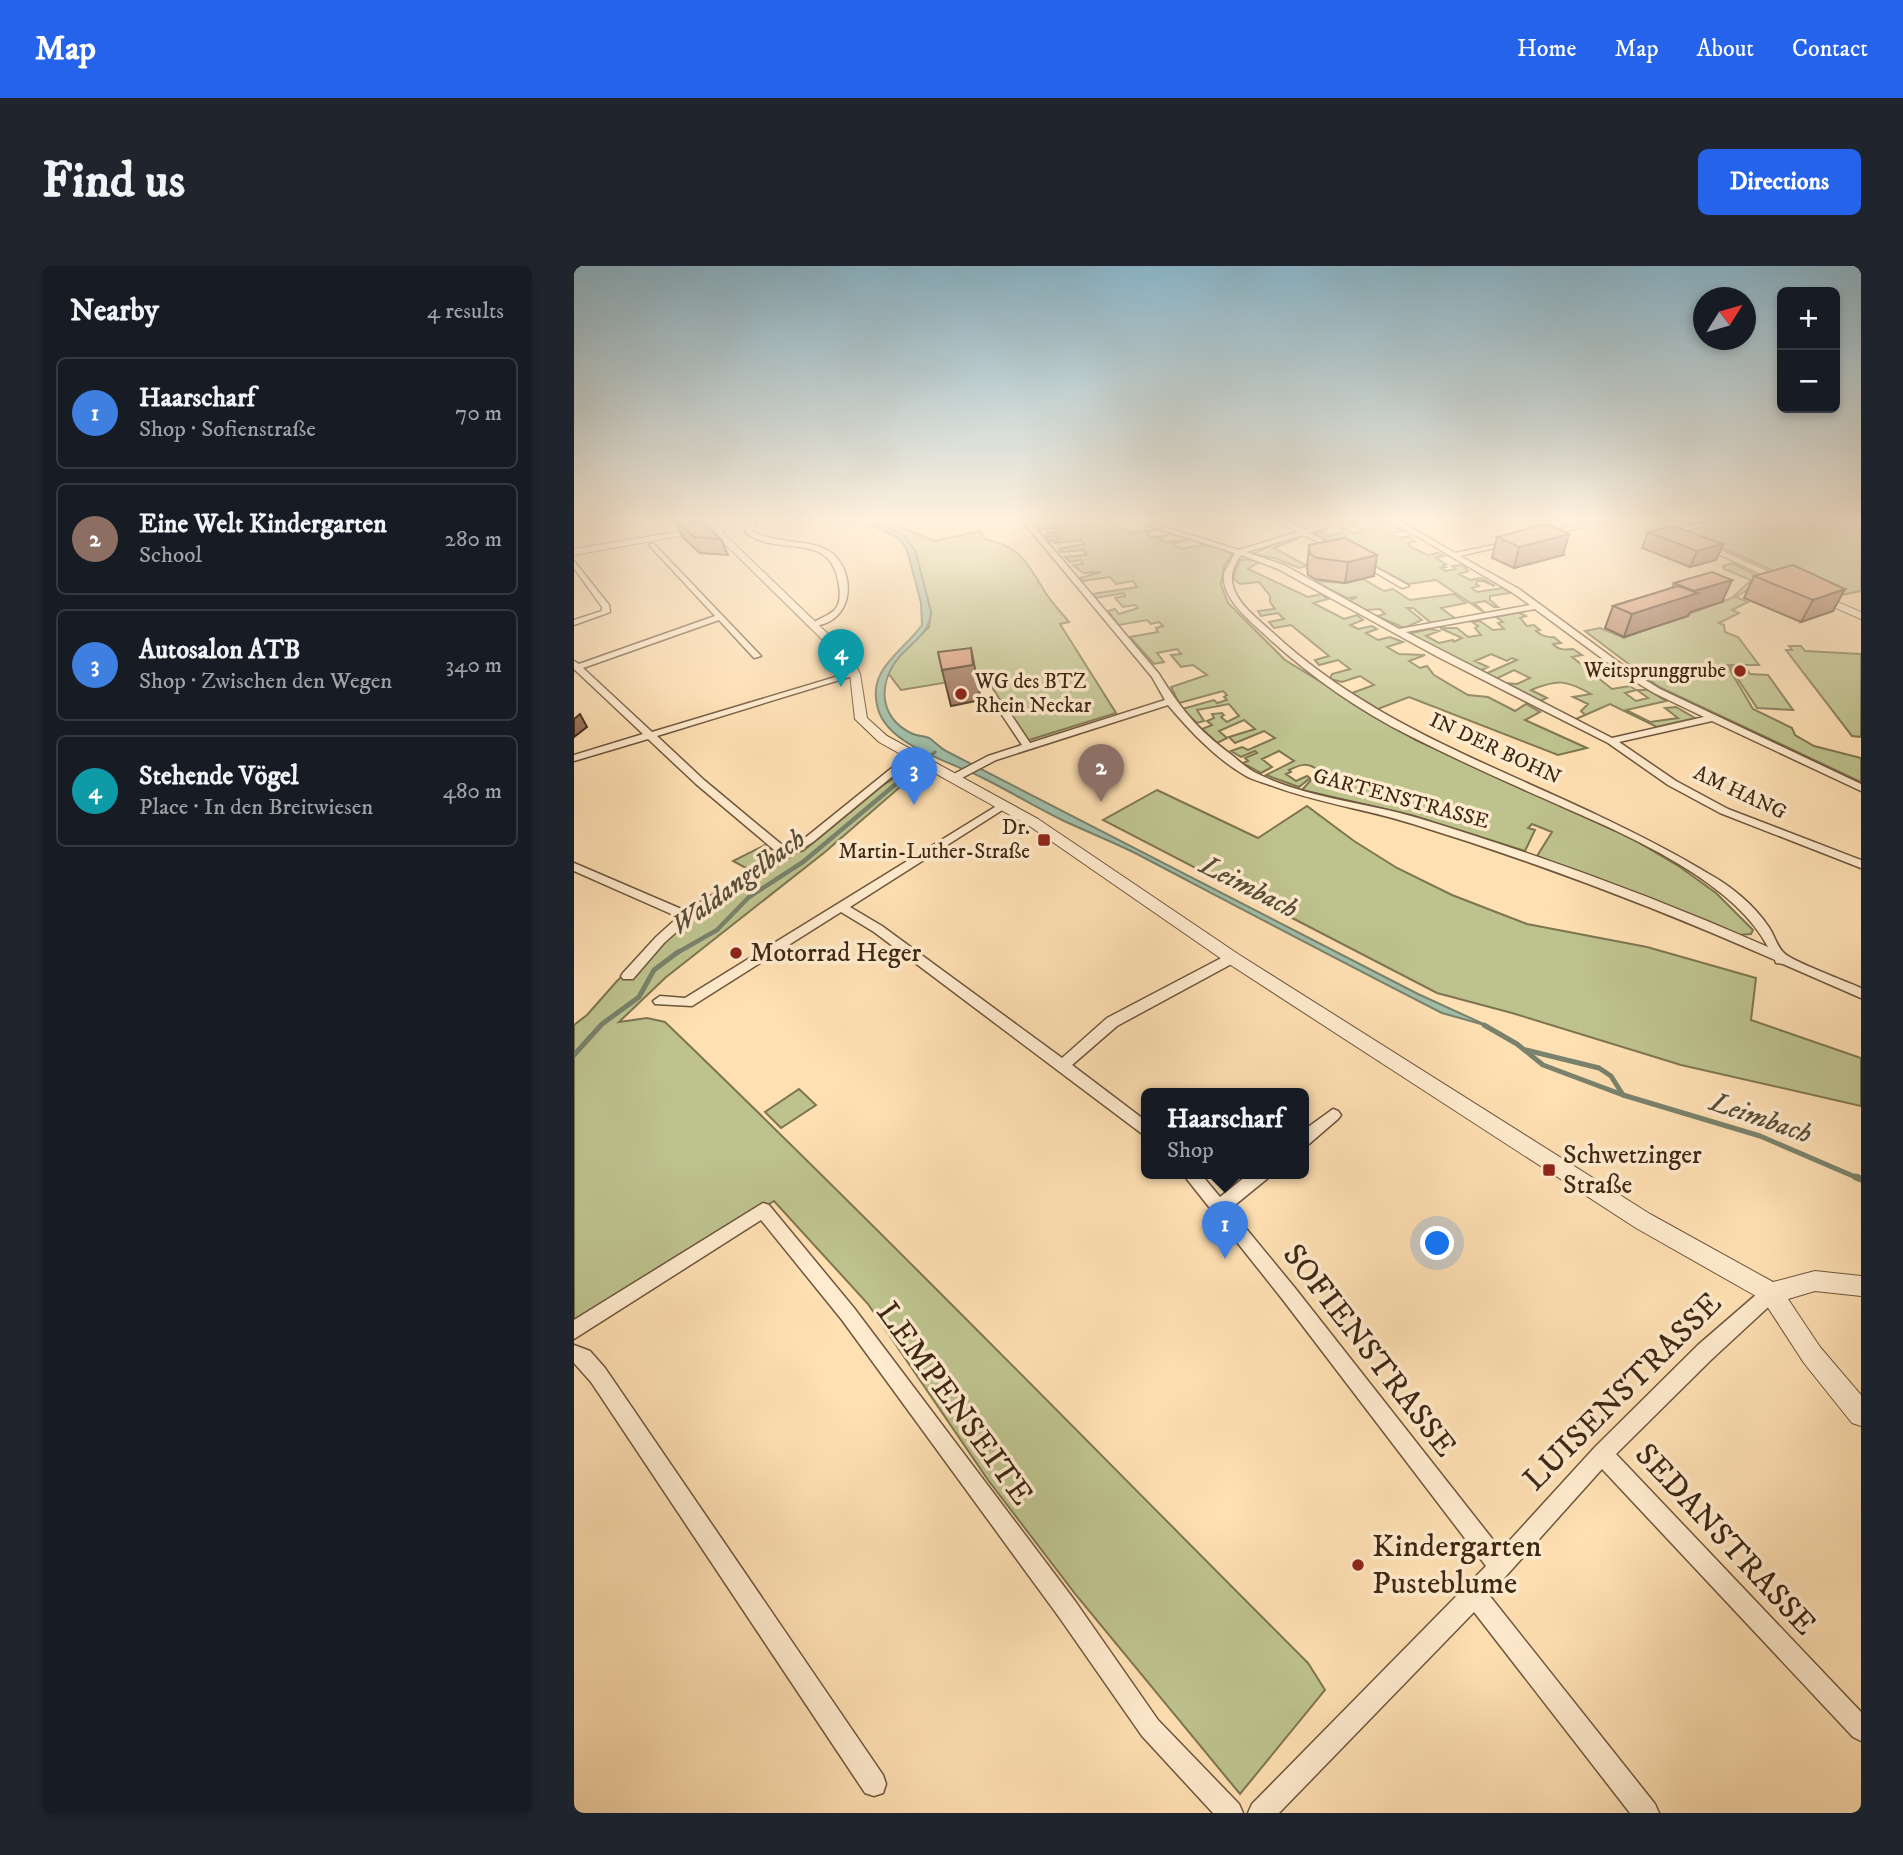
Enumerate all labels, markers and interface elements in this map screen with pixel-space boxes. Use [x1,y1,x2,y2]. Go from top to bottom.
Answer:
text: Map [35,29,96,70]
text: Home [1517,34,1576,64]
text: Map [1614,34,1659,64]
text: About [1697,34,1754,64]
text: Contact [1792,34,1868,64]
button: Directions [1698,149,1861,215]
text: Find us [42,151,185,213]
north arrow [1693,287,1756,350]
map controls [1777,287,1840,413]
button: + [1777,287,1840,350]
text: Nearby [70,293,159,330]
text: 4 results [427,297,504,326]
button: − [1777,350,1840,413]
text: Haarscharf [139,382,255,415]
text: 1 [91,399,99,428]
text: 70 m [455,399,502,428]
text: Shop · Sofienstraße [139,415,316,444]
text: Eine Welt Kindergarten [139,508,387,541]
text: 2 [89,525,101,554]
text: 280 m [445,525,502,554]
text: School [139,541,202,570]
pin: 4 [818,629,864,687]
text: Autosalon ATB [139,634,300,667]
text: 3 [91,651,99,680]
text: 340 m [446,651,502,680]
place label: Weitsprunggrube [1583,658,1726,684]
marker: Weitsprunggrube [1732,663,1748,679]
text: Shop · Zwischen den Wegen [139,667,392,696]
place label: WG des BTZ Rhein Neckar [974,669,1091,719]
marker: WG des BTZ Rhein Neckar [953,686,969,702]
street label: IN DER BOHN [1425,707,1565,791]
pin: 2 [1078,744,1124,802]
pin: 3 [891,747,937,805]
text: Stehende Vögel [139,760,299,793]
street label: AM HANG [1689,760,1791,826]
street label: GARTENSTRASSE [1310,763,1492,835]
text: 4 [88,777,102,806]
text: 480 m [443,777,502,806]
text: Place · In den Breitwiesen [139,793,373,822]
place label: Dr. Martin-Luther-Straße [839,815,1030,865]
water label: Waldangelbach [664,821,812,943]
marker: Dr. Martin-Luther-Straße [1036,832,1052,848]
water label: Leimbach [1192,847,1304,927]
place label: Motorrad Heger [750,937,921,970]
marker: Motorrad Heger [728,945,744,961]
water label: Leimbach [1704,1084,1817,1152]
popup [1141,1088,1309,1179]
text: Haarscharf [1167,1103,1283,1136]
text: Shop [1167,1136,1214,1165]
place label: Schwetzinger Straße [1563,1139,1702,1202]
marker: Schwetzinger Straße [1541,1162,1557,1178]
pin: 1 [1202,1201,1248,1259]
your location [1420,1226,1454,1260]
street label: SOFIENSTRASSE [1273,1236,1465,1466]
street label: LUISENSTRASSE [1515,1284,1731,1500]
street label: LEMPENSEITE [867,1294,1041,1514]
street label: SEDANSTRASSE [1626,1436,1824,1644]
place label: Kindergarten Pusteblume [1372,1527,1542,1604]
marker: Kindergarten Pusteblume [1350,1557,1366,1573]

